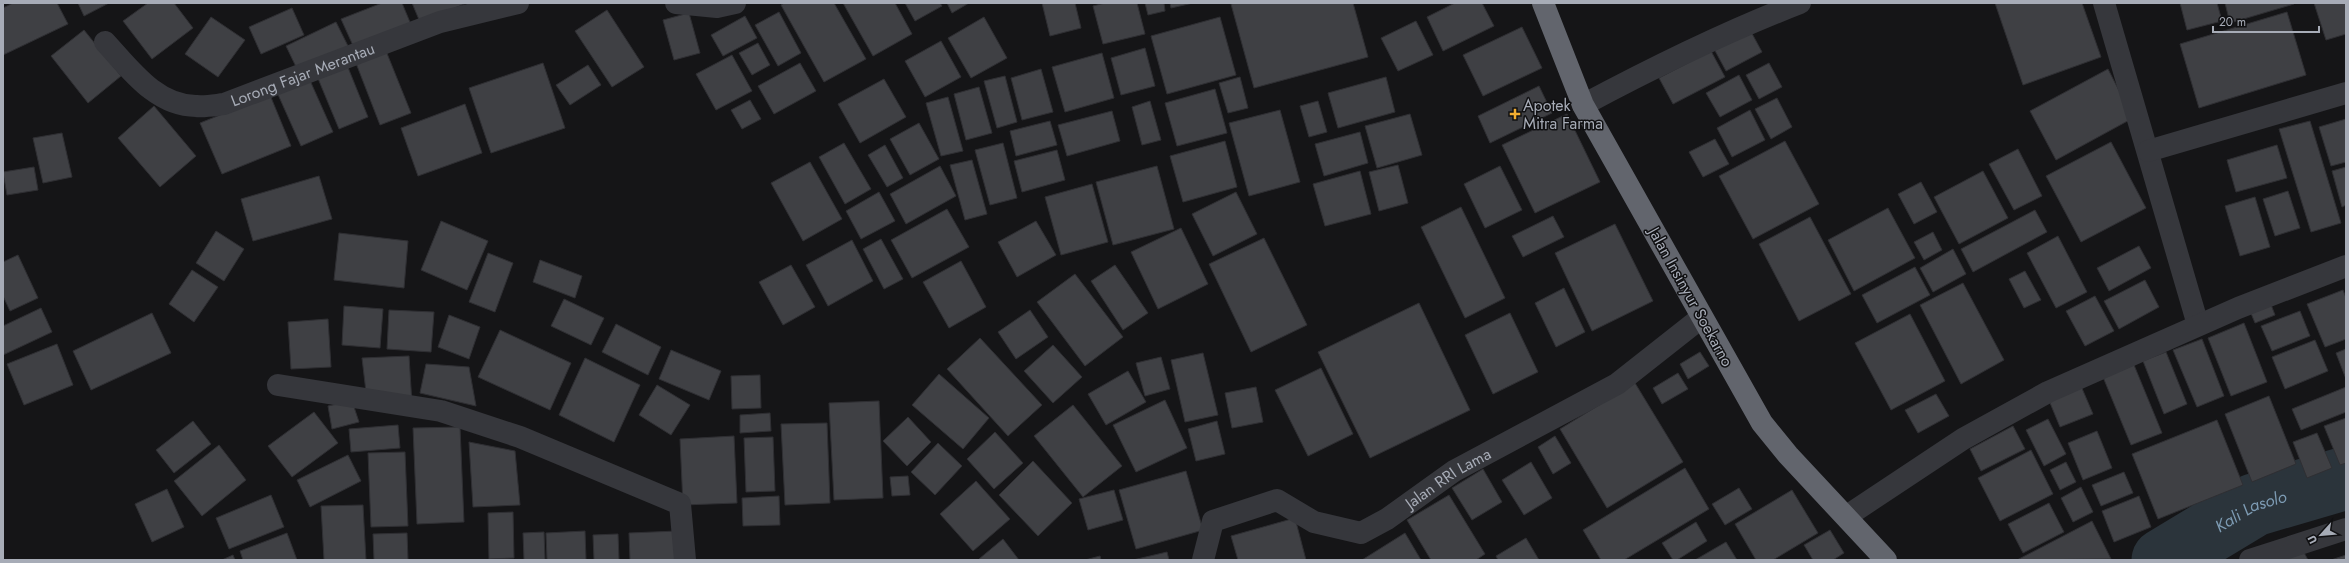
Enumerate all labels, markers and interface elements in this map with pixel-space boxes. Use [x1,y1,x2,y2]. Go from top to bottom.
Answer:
scale bar [2213,8,2319,34]
text: 20 m [2219,13,2246,31]
street label: Lorong Fajar Merantau [227,36,378,112]
place label: Apotek Mitra Farma [1523,94,1603,135]
marker: Apotek Mitra Farma [1510,109,1520,119]
street label: Jalan Insinyur Soekarno [1642,221,1739,371]
street label: Jalan RRI Lama [1399,442,1495,515]
water label: Kali Lasolo [2210,484,2289,538]
north arrow [2301,515,2341,555]
text: U [2303,532,2321,547]

